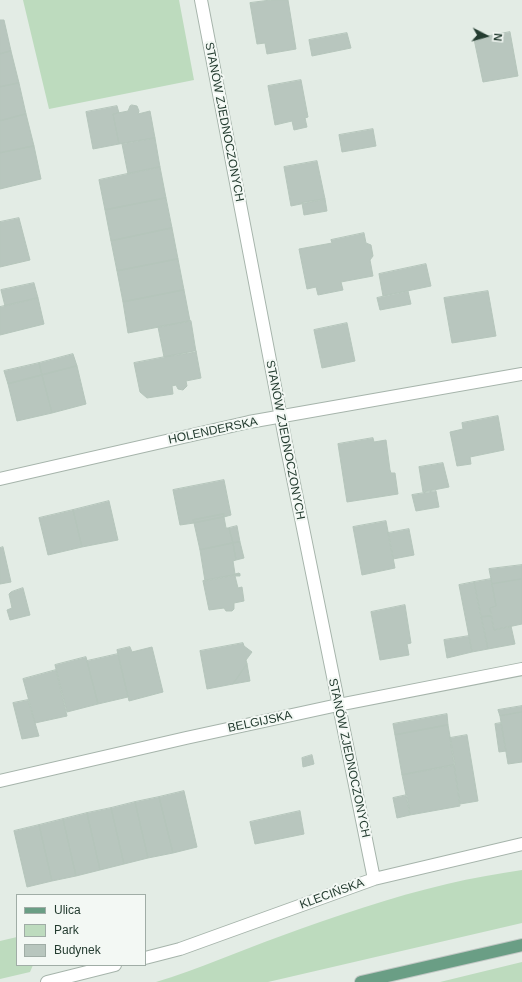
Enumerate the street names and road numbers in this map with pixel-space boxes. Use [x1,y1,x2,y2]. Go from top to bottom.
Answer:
street label: STANÓW ZJEDNOCZONYCH [201,41,247,203]
street label: STANÓW ZJEDNOCZONYCH [262,359,308,521]
street label: HOLENDERSKA [167,415,259,447]
street label: STANÓW ZJEDNOCZONYCH [325,677,373,839]
street label: BELGIJSKA [227,708,293,736]
street label: KLECIŃSKA [298,876,366,912]

